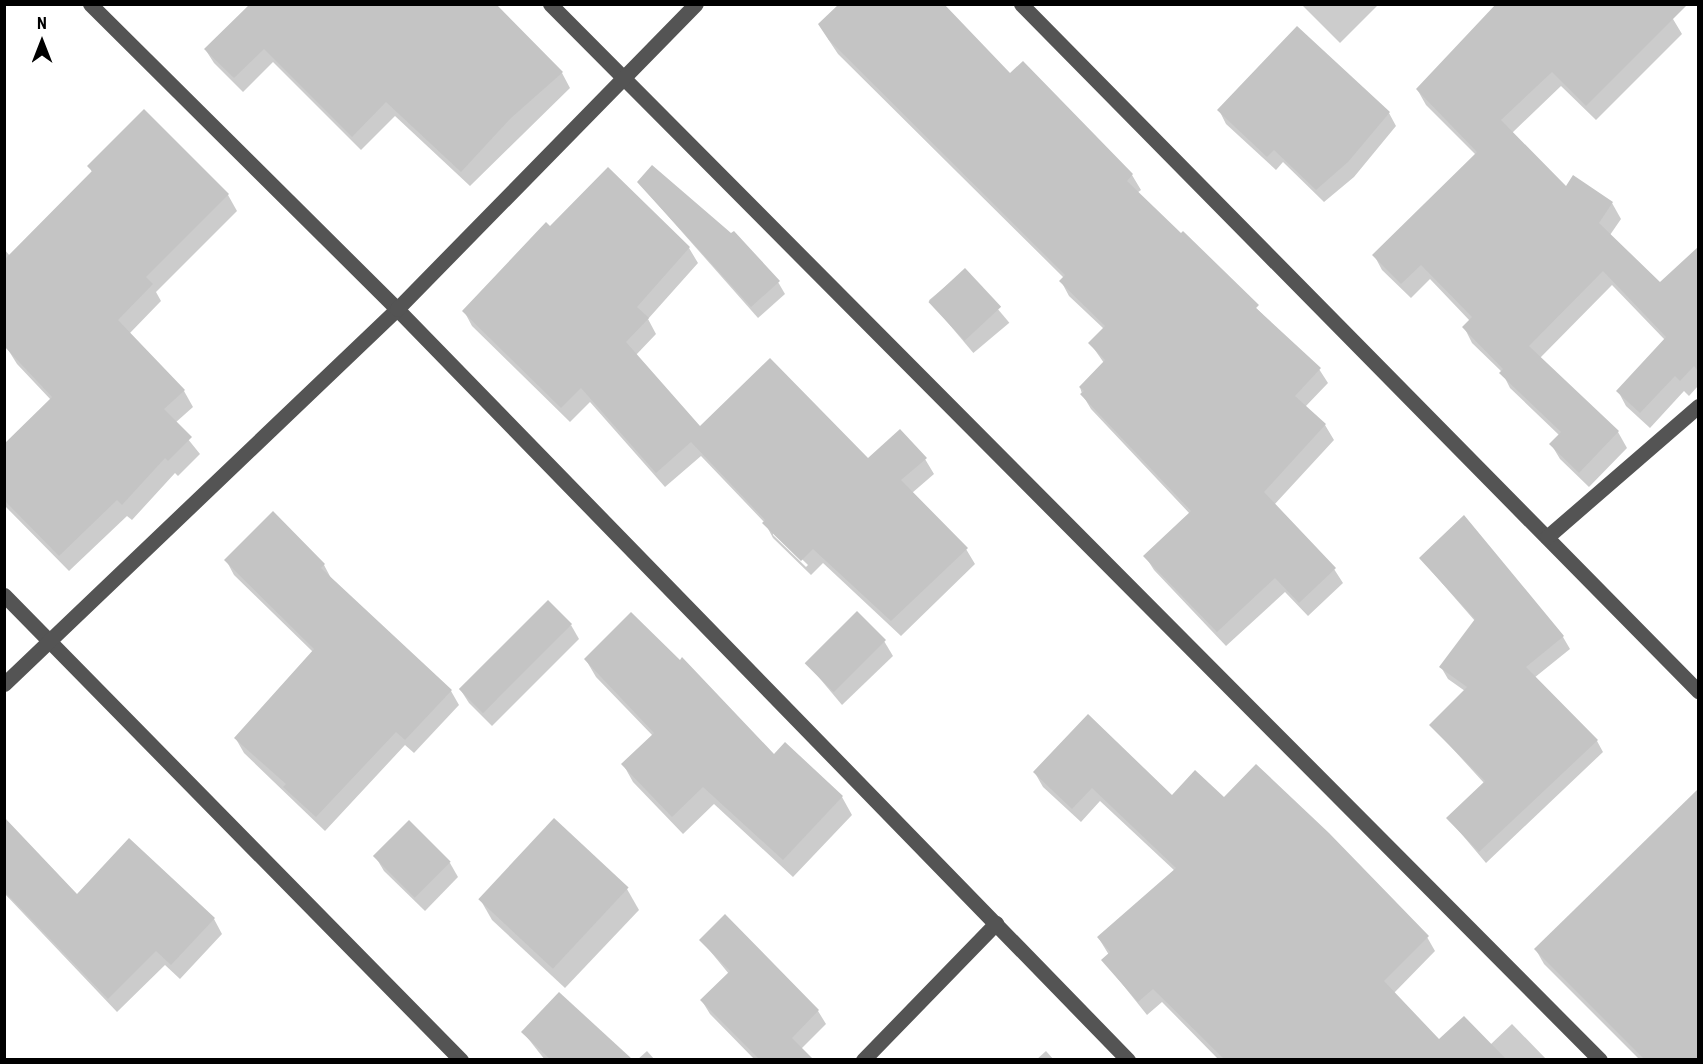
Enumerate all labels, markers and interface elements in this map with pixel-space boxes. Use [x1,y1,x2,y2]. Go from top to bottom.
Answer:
north arrow [12,12,72,72]
text: N [37,14,47,33]

